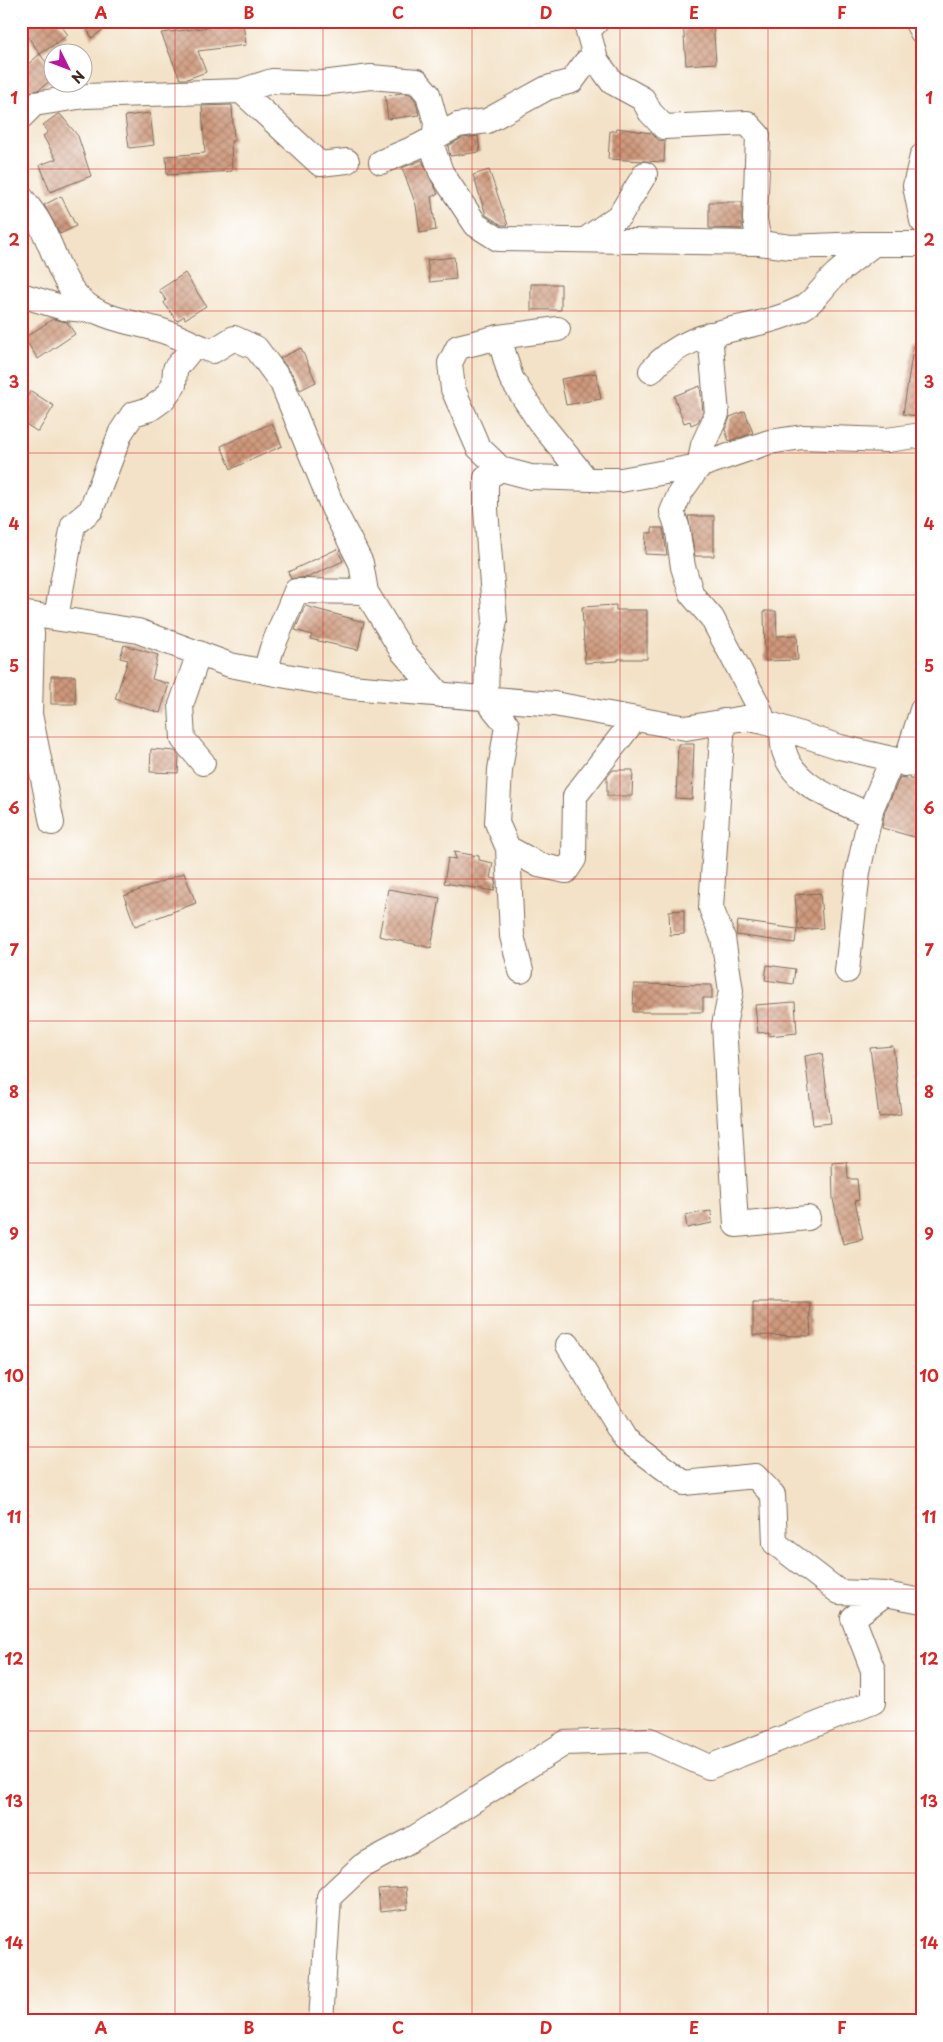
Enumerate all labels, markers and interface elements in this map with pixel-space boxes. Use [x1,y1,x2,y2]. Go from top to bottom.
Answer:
text: A [95,0,108,24]
text: B [244,0,255,24]
text: C [392,0,404,24]
text: D [540,0,552,24]
text: E [689,0,699,24]
text: F [837,0,847,24]
north arrow [42,42,92,92]
text: N [67,66,90,88]
text: 1 [10,85,18,109]
text: 1 [925,85,933,109]
text: 2 [8,227,20,251]
text: 2 [923,227,935,251]
text: 3 [9,369,19,393]
text: 3 [924,369,934,393]
text: 4 [9,511,20,535]
text: 4 [924,511,935,535]
text: 5 [9,653,19,677]
text: 5 [924,653,934,677]
text: 6 [8,795,20,819]
text: 6 [923,795,935,819]
text: 7 [9,937,19,961]
text: 7 [924,937,934,961]
text: 8 [9,1079,19,1103]
text: 8 [924,1079,934,1103]
text: 9 [9,1221,19,1245]
text: 9 [924,1221,934,1245]
text: 10 [4,1363,24,1387]
text: 10 [919,1363,939,1387]
text: 11 [7,1504,21,1528]
text: 11 [922,1504,936,1528]
text: 12 [5,1646,23,1670]
text: 12 [920,1646,938,1670]
text: 13 [5,1788,23,1812]
text: 13 [920,1788,938,1812]
text: 14 [5,1930,23,1954]
text: 14 [920,1930,938,1954]
text: A [95,2015,108,2039]
text: B [244,2015,255,2039]
text: C [392,2015,404,2039]
text: D [540,2015,552,2039]
text: E [689,2015,699,2039]
text: F [837,2015,847,2039]

